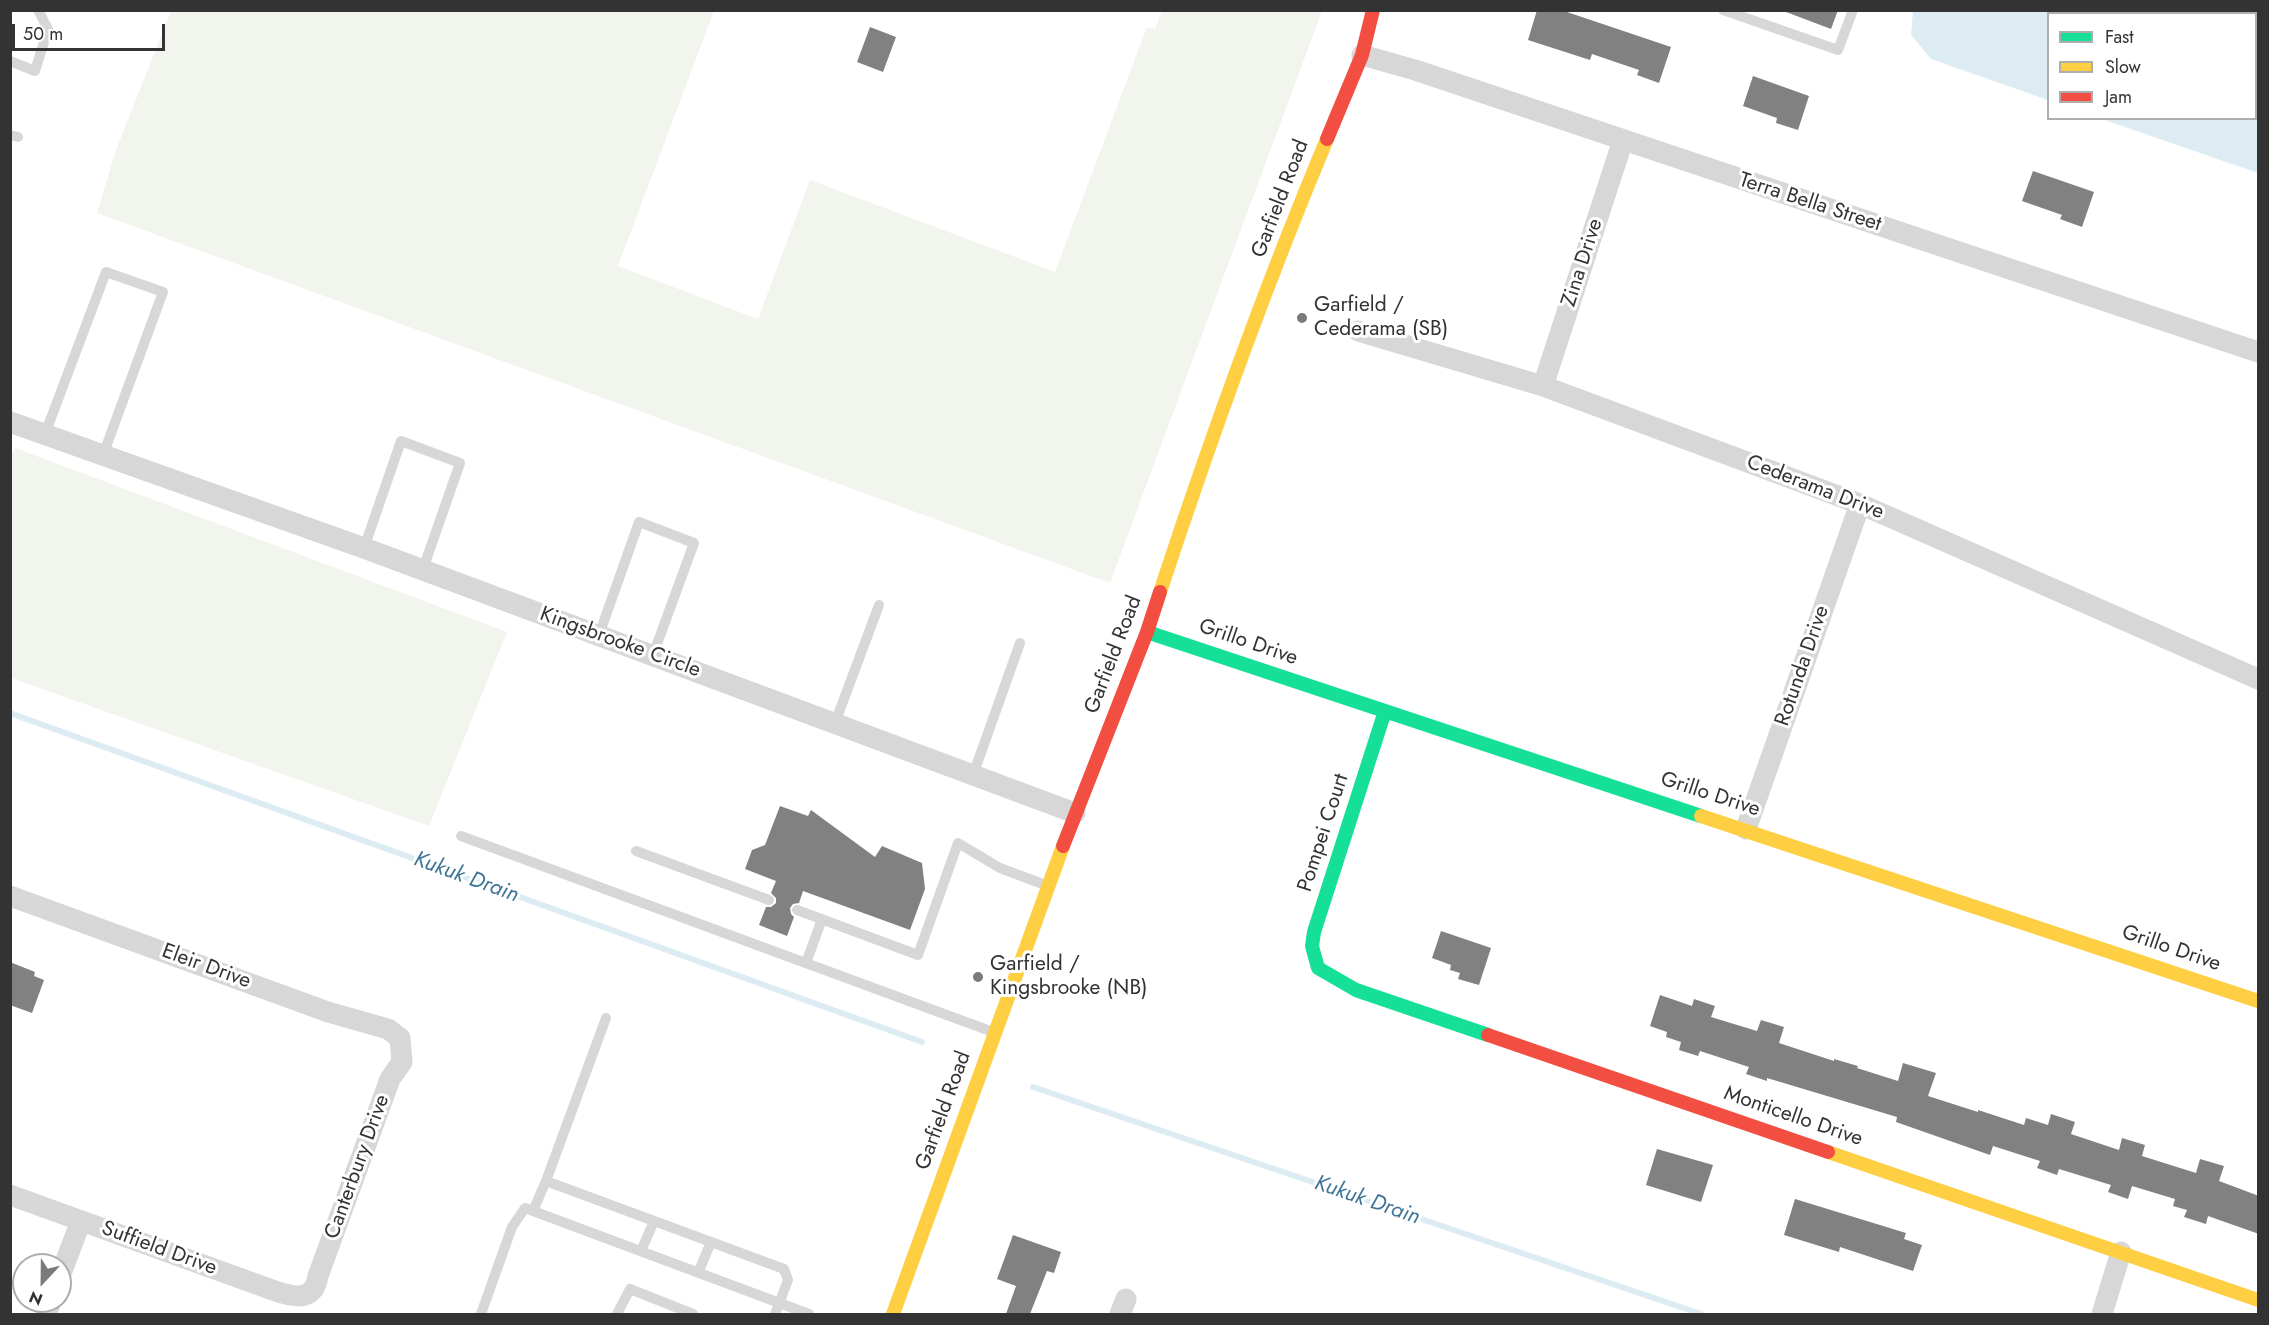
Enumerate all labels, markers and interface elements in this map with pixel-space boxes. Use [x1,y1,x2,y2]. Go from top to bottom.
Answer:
scale bar [15,12,168,50]
legend [2047,12,2257,120]
text: 50 m [23,21,63,47]
text: Fast [2105,24,2134,50]
text: Slow [2105,54,2141,80]
text: Jam [2105,84,2132,110]
street label: Garfield Road [1247,136,1315,262]
street label: Terra Bella Street [1736,168,1884,238]
street label: Zina Drive [1557,216,1609,310]
place label: Garfield / Cederama (SB) [1314,293,1448,343]
marker: Garfield / Cederama (SB) [1295,311,1309,325]
street label: Cederama Drive [1743,450,1887,526]
street label: Garfield Road [1080,592,1148,718]
street label: Kingsbrooke Circle [536,602,704,684]
street label: Rotunda Drive [1771,603,1835,729]
street label: Grillo Drive [1195,614,1301,672]
street label: Grillo Drive [1657,767,1763,823]
street label: Pompei Court [1293,771,1355,895]
water label: Kukuk Drain [410,847,522,909]
street label: Grillo Drive [2118,920,2224,978]
street label: Eleir Drive [158,939,254,995]
place label: Garfield / Kingsbrooke (NB) [990,952,1148,1002]
marker: Garfield / Kingsbrooke (NB) [971,970,985,984]
street label: Garfield Road [911,1048,977,1174]
street label: Monticello Drive [1720,1081,1866,1153]
street label: Canterbury Drive [320,1091,396,1243]
water label: Kukuk Drain [1311,1171,1423,1231]
street label: Suffield Drive [98,1217,220,1281]
north arrow [12,1253,72,1313]
text: N [26,1285,46,1311]

